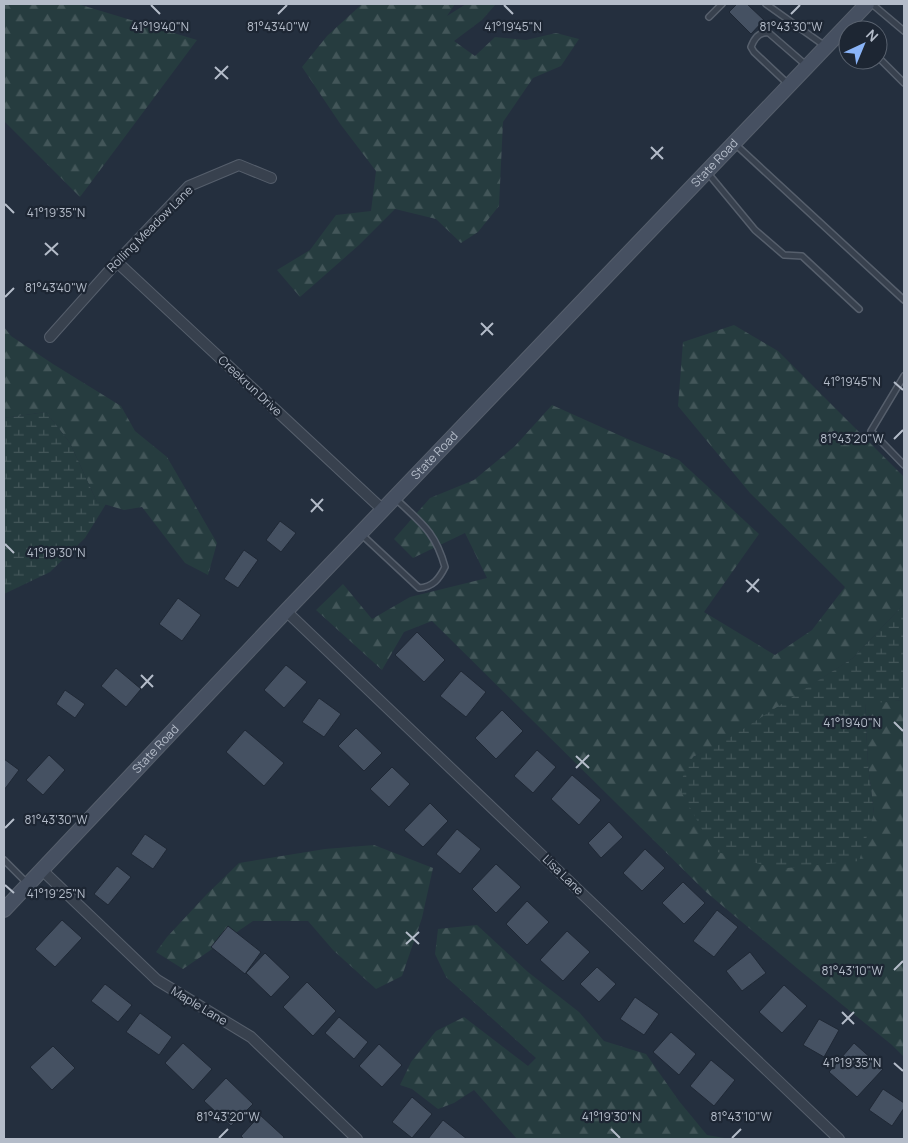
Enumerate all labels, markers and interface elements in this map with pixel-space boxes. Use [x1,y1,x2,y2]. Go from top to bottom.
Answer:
text: 41°19'40"N [131,18,189,35]
text: 81°43'40"W [247,18,310,35]
text: 41°19'45"N [484,18,542,35]
text: 81°43'30"W [759,18,823,35]
north arrow [838,20,888,70]
text: N [862,25,883,46]
street label: State Road [687,135,742,191]
street label: Rolling Meadow Lane [103,182,197,276]
text: 41°19'35"N [27,204,85,221]
text: 81°43'40"W [25,279,88,296]
street label: Creekrun Drive [215,352,286,420]
text: 41°19'45"N [823,373,881,390]
street label: State Road [407,427,462,483]
text: 81°43'20"W [820,430,884,447]
text: 41°19'30"N [27,544,85,561]
text: 41°19'40"N [823,714,881,731]
street label: State Road [128,721,183,777]
text: 81°43'30"W [24,811,88,828]
street label: Lisa Lane [539,851,588,899]
text: 41°19'25"N [27,885,85,902]
text: 81°43'10"W [821,962,883,979]
street label: Maple Lane [168,982,231,1029]
text: 41°19'35"N [823,1054,881,1071]
text: 81°43'20"W [196,1108,260,1125]
text: 41°19'30"N [582,1108,640,1125]
text: 81°43'10"W [710,1108,772,1125]

